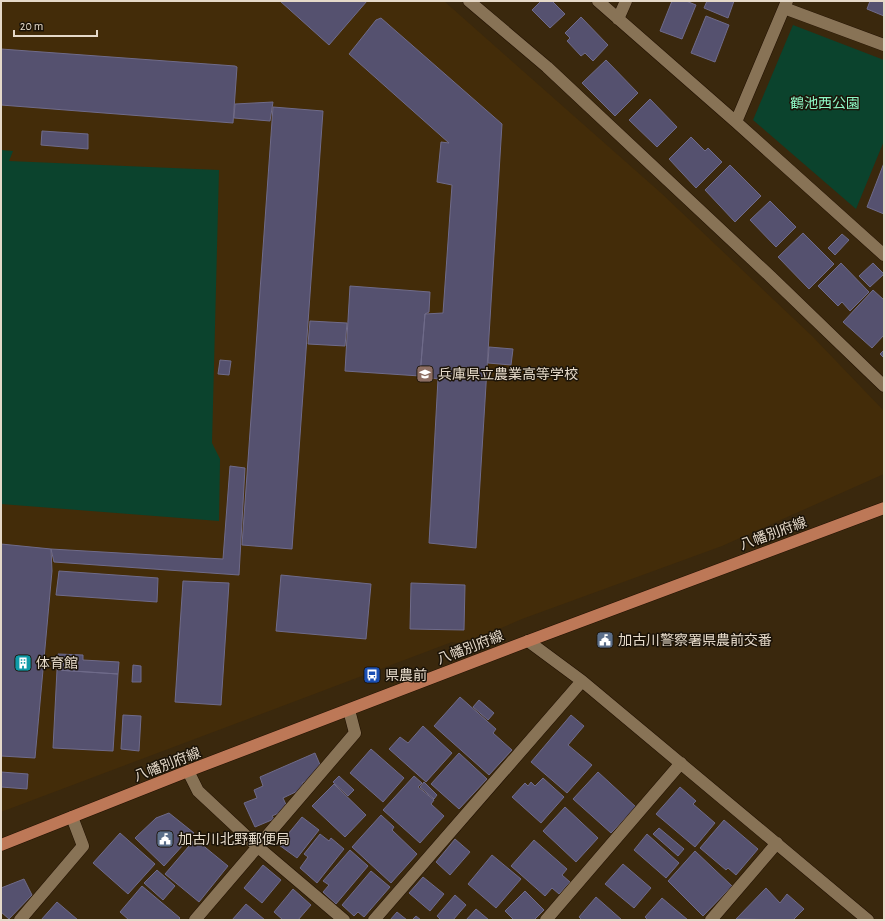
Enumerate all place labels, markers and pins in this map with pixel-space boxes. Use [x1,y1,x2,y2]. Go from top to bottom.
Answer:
school or university icon: 兵庫県立農業高等学校 [415,364,435,384]
place label: 兵庫県立農業高等学校 [438,366,578,382]
public building icon: 加古川警察署県農前交番 [595,630,615,650]
place label: 加古川警察署県農前交番 [618,632,772,648]
building icon: 体育館 [13,653,33,673]
place label: 体育館 [36,656,78,671]
bus stop icon: 県農前 [362,665,382,685]
place label: 県農前 [385,667,427,683]
public building icon: 加古川北野郵便局 [155,829,175,849]
place label: 加古川北野郵便局 [178,831,290,847]

